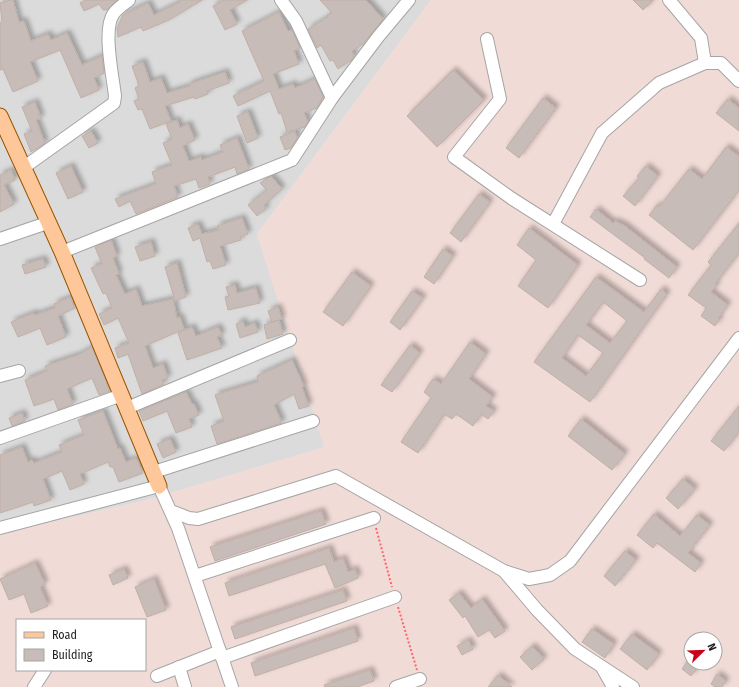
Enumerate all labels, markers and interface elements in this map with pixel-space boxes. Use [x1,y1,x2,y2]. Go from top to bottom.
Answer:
legend [16,619,146,671]
text: Road [52,628,77,642]
north arrow [683,631,723,671]
text: N [704,642,719,653]
text: Building [52,648,93,662]

